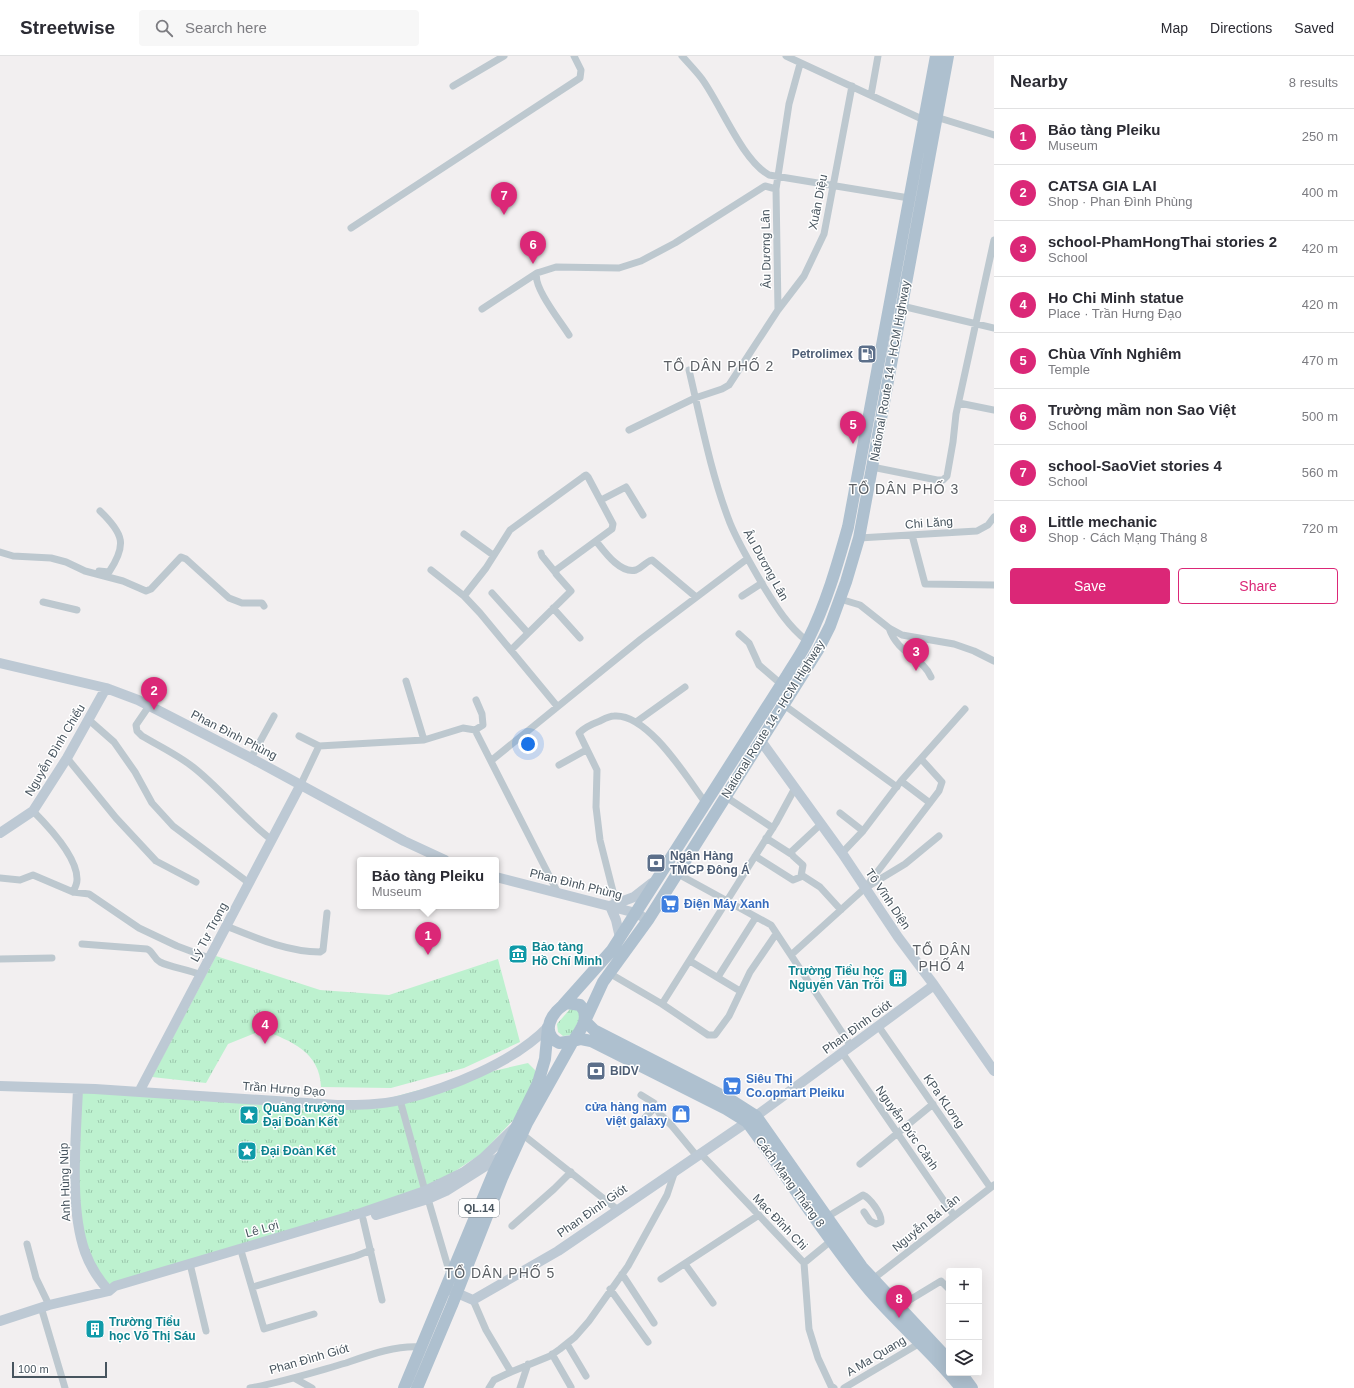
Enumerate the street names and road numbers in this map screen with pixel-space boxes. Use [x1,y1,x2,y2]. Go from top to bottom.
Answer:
street label: Xuân Diệu [806,173,830,231]
street label: Âu Dương Lân [757,209,774,289]
street label: National Route 14 - HCM Highway [867,279,913,463]
street label: Chi Lăng [905,514,953,532]
street label: Âu Dương Lân [741,526,792,603]
street label: National Route 14 - HCM Highway [718,638,828,800]
street label: Nguyễn Đình Chiểu [21,701,88,798]
street label: Phan Đình Phùng [189,707,279,763]
street label: Phan Đình Phùng [528,866,624,902]
street label: Tô Vĩnh Diện [863,866,913,932]
street label: Lý Tự Trọng [188,900,230,964]
street label: Phan Đình Giót [820,997,895,1057]
street label: KPa KLơng [921,1072,967,1130]
street label: Trần Hưng Đạo [242,1079,326,1099]
street label: Nguyễn Đức Cảnh [873,1083,942,1173]
street label: Cách Mạng Tháng 8 [752,1134,828,1230]
street label: Anh Hùng Núp [57,1142,73,1222]
street label: Phan Đình Giót [554,1181,630,1240]
street label: Mạc Đĩnh Chi [750,1191,810,1253]
street label: Nguyễn Bá Lân [889,1191,963,1254]
road number: QL.14 [459,1199,499,1217]
street label: Lê Lợi [244,1218,280,1240]
street label: A Ma Quang [844,1333,908,1379]
street label: Phan Đình Giót [268,1341,351,1377]

